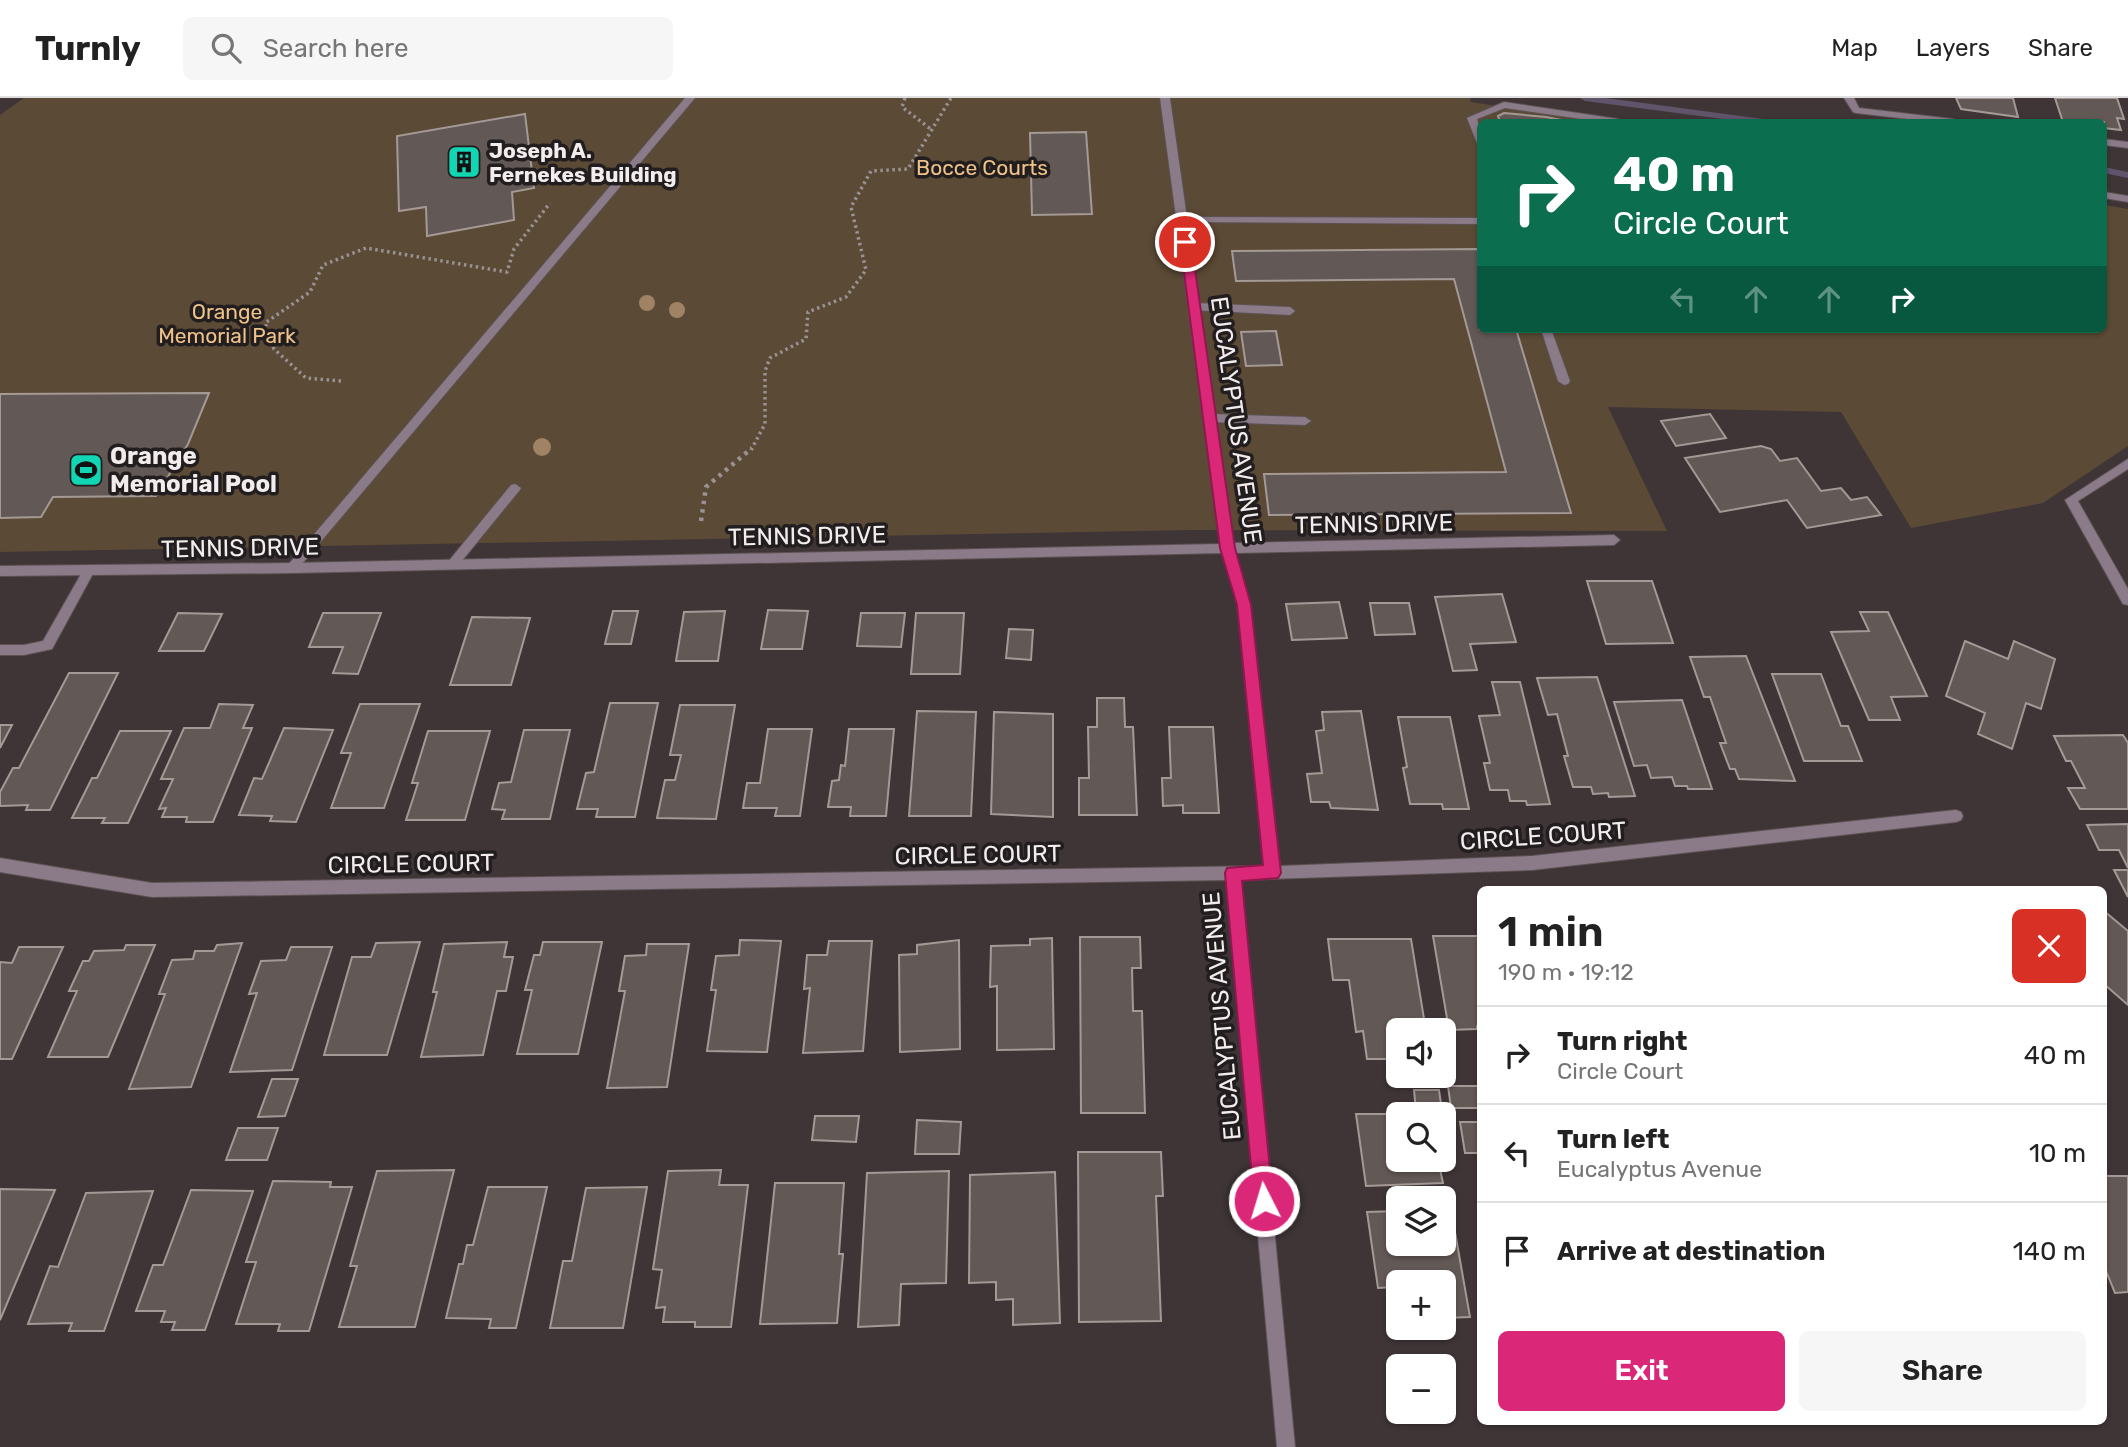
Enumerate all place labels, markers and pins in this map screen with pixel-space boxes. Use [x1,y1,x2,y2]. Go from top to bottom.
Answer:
place label: Joseph A. Fernekes Building [489,138,676,187]
building icon: Joseph A. Fernekes Building [445,143,483,181]
pin [1155,212,1215,272]
place label: Orange Memorial Pool [110,442,277,498]
sports icon: Orange Memorial Pool [67,451,105,489]

